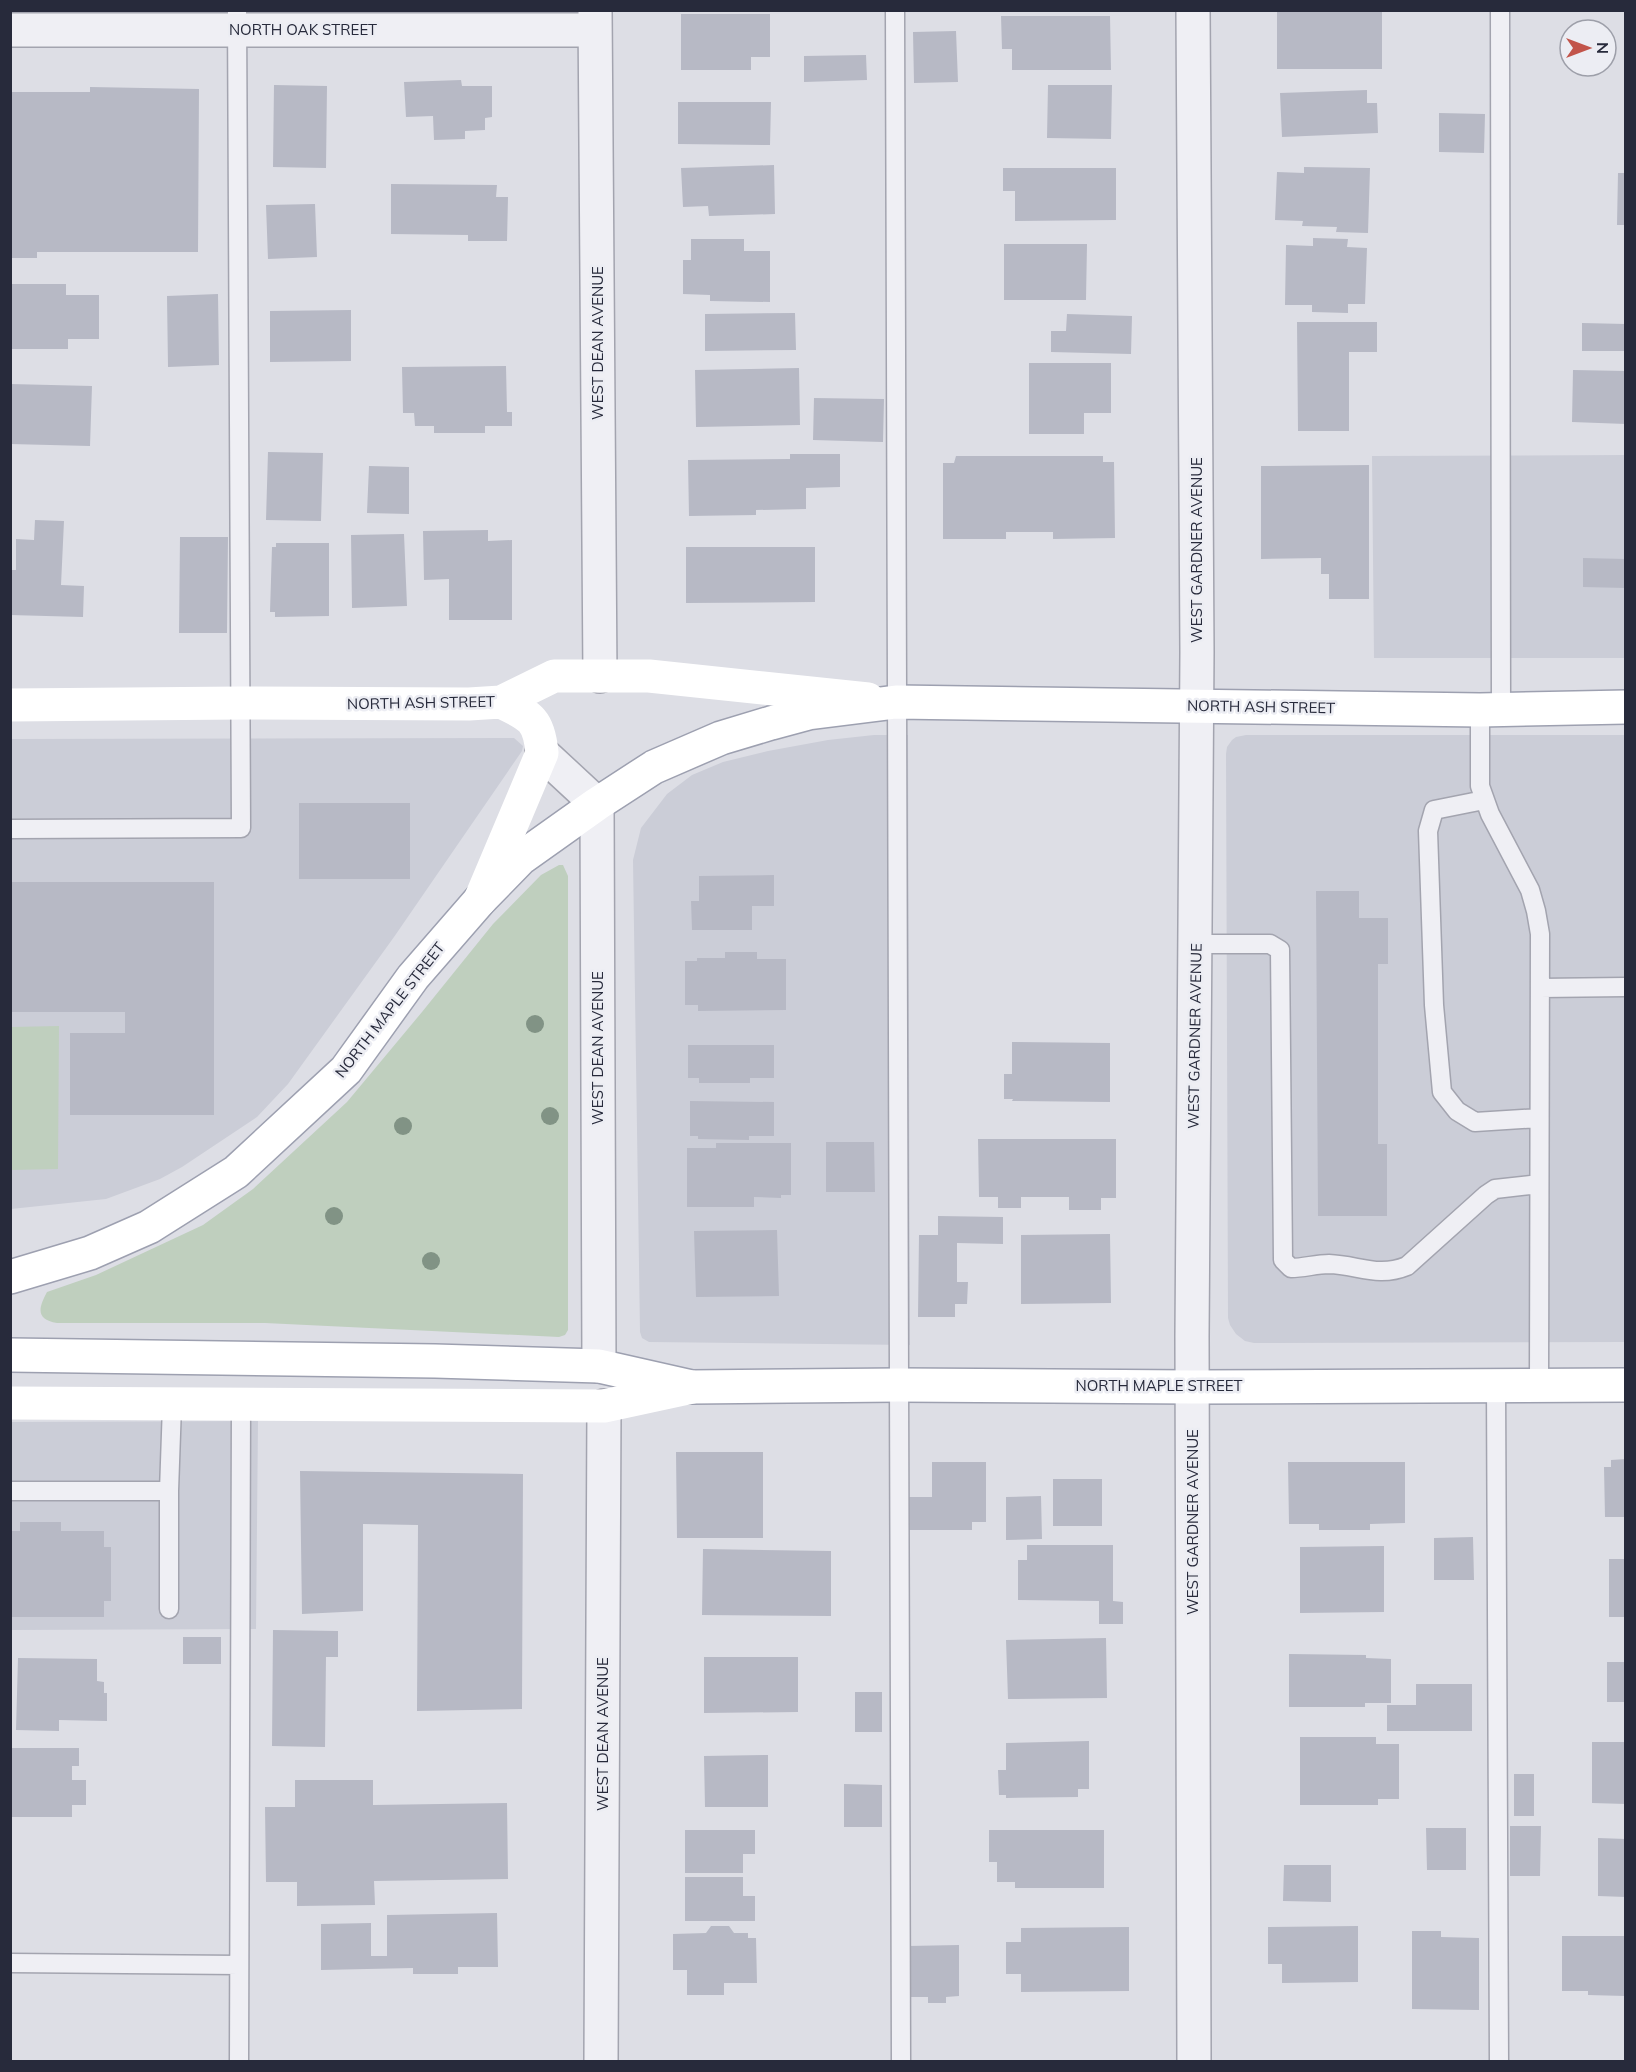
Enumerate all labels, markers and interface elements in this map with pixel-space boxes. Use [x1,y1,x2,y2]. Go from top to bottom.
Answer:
north arrow [1558,18,1618,78]
street label: NORTH OAK STREET [229,20,377,39]
text: N [1593,42,1613,54]
street label: WEST DEAN AVENUE [588,266,607,420]
street label: WEST GARDNER AVENUE [1187,457,1206,643]
street label: NORTH ASH STREET [347,692,495,713]
street label: NORTH ASH STREET [1187,696,1335,717]
street label: NORTH MAPLE STREET [331,938,448,1081]
street label: WEST GARDNER AVENUE [1183,943,1206,1129]
street label: WEST DEAN AVENUE [588,971,607,1125]
street label: NORTH MAPLE STREET [1076,1376,1242,1395]
street label: WEST GARDNER AVENUE [1183,1429,1202,1615]
street label: WEST DEAN AVENUE [593,1657,612,1811]

